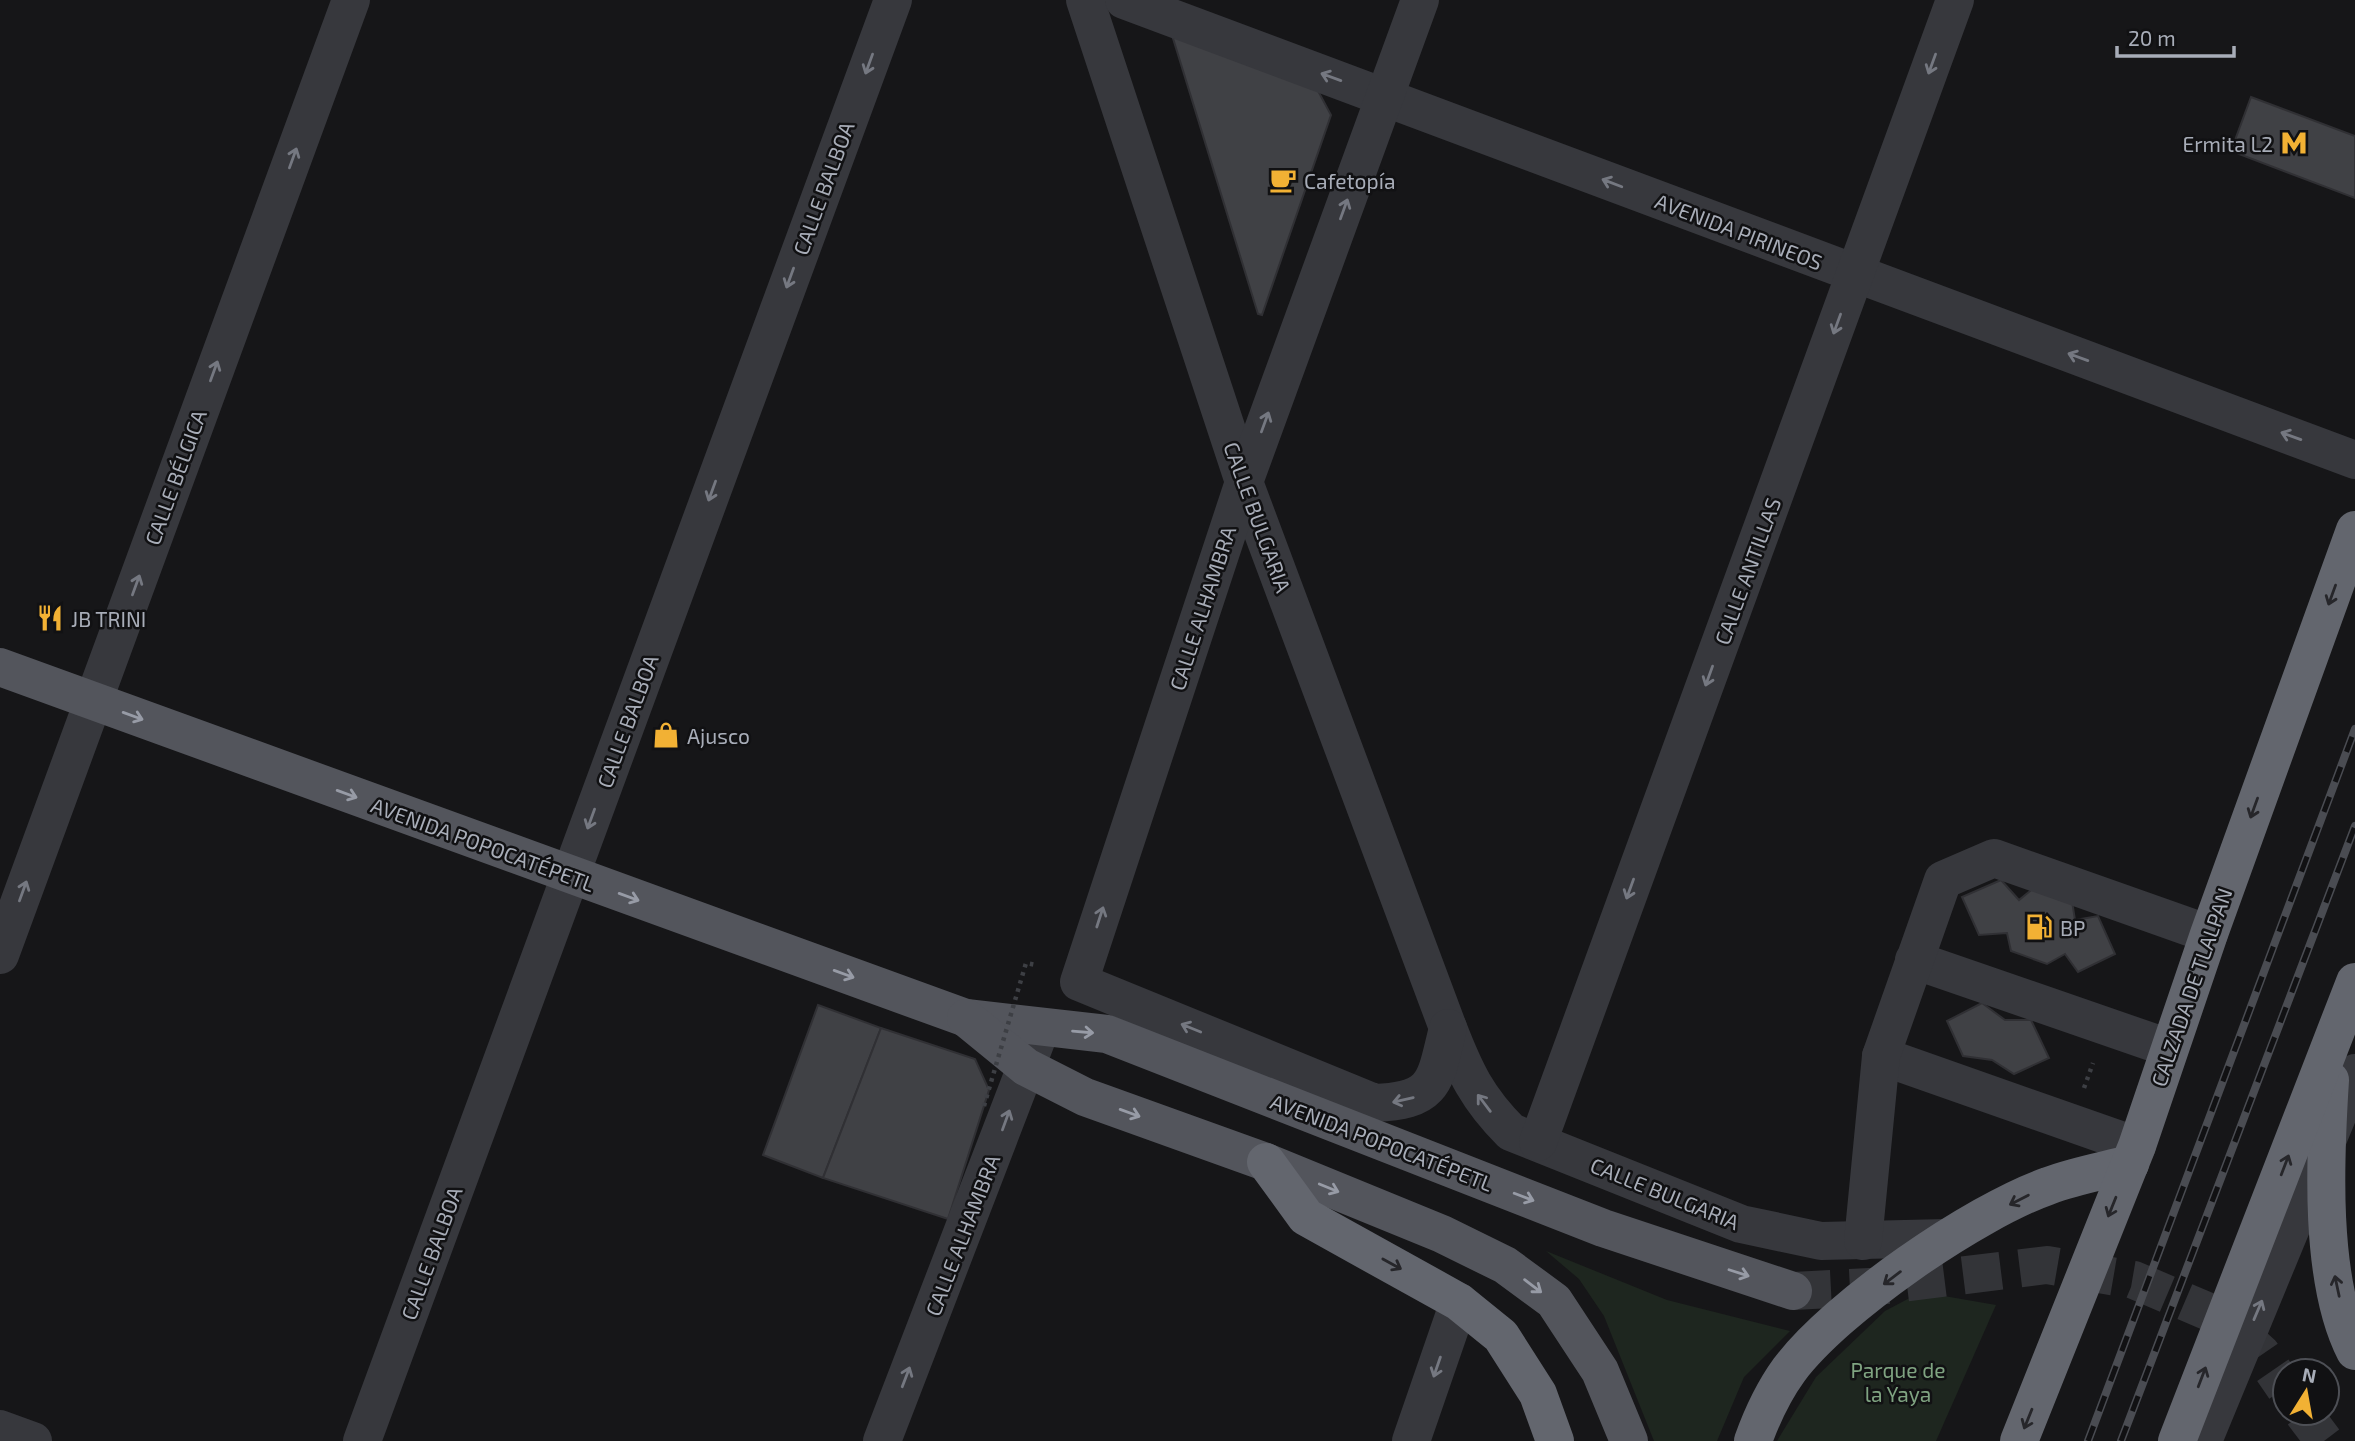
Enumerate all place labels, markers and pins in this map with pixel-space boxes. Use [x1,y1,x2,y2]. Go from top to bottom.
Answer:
metro station icon: Ermita L2 [2279,128,2309,158]
place label: Ermita L2 [2182,131,2273,156]
cafe icon: Cafetopía [1268,165,1298,195]
place label: Cafetopía [1304,168,1395,193]
restaurant icon: JB TRINI [35,603,65,633]
place label: JB TRINI [71,606,146,631]
shop icon: Ajusco [651,720,681,750]
place label: Ajusco [687,723,750,749]
fuel station icon: BP [2024,912,2054,942]
place label: BP [2060,915,2085,940]

